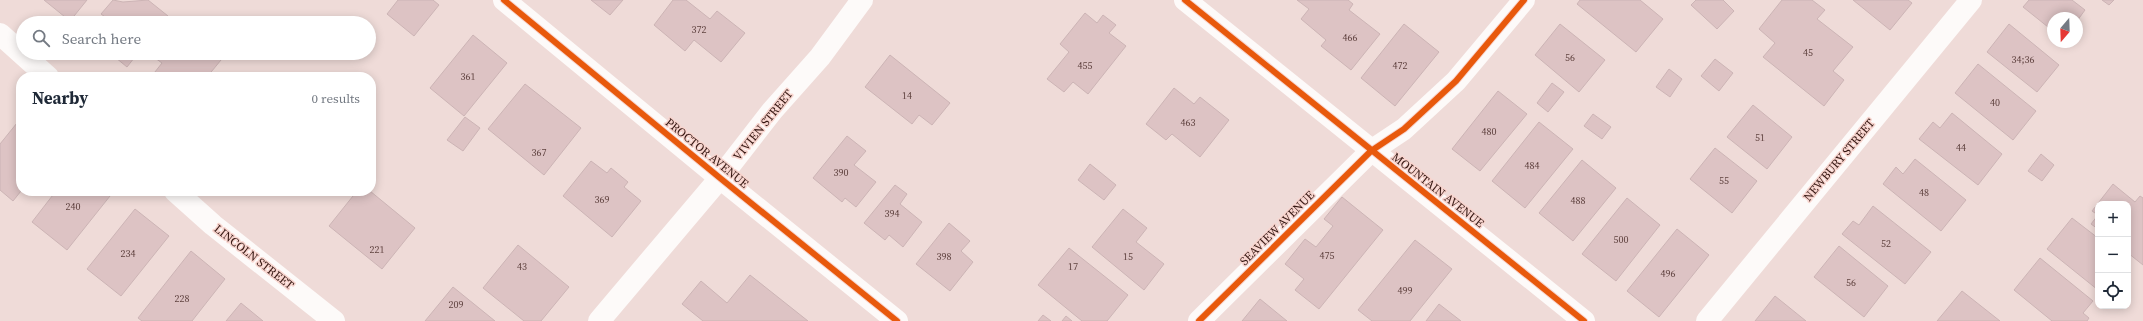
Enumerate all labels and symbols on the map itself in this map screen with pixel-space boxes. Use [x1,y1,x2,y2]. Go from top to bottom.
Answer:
north arrow [2047,12,2083,48]
house number: 372 [692,23,707,36]
house number: 466 [1343,31,1358,44]
house number: 45 [1803,46,1813,59]
house number: 56 [1565,51,1575,64]
house number: 34;36 [2012,53,2035,66]
house number: 455 [1078,59,1093,72]
house number: 472 [1393,59,1408,72]
house number: 361 [461,70,476,83]
street label: VIVIEN STREET [729,86,797,164]
house number: 14 [902,89,912,102]
house number: 40 [1990,96,2000,109]
street label: PROCTOR AVENUE [662,114,752,192]
street label: NEWBURY STREET [1800,115,1879,205]
house number: 463 [1181,116,1196,129]
house number: 480 [1482,125,1497,138]
house number: 51 [1755,131,1765,144]
house number: 44 [1956,141,1966,154]
house number: 367 [532,146,547,159]
street label: MOUNTAIN AVENUE [1389,149,1487,231]
house number: 484 [1525,159,1540,172]
house number: 390 [834,166,849,179]
house number: 55 [1719,174,1729,187]
house number: 48 [1919,186,1929,199]
street label: SEAVIEW AVENUE [1236,187,1318,269]
house number: 369 [595,193,610,206]
house number: 488 [1571,194,1586,207]
house number: 240 [66,200,81,213]
house number: 394 [885,207,900,220]
street label: LINCOLN STREET [211,221,298,294]
house number: 500 [1614,233,1629,246]
house number: 52 [1881,237,1891,250]
house number: 221 [370,243,385,256]
house number: 234 [121,247,136,260]
house number: 475 [1320,249,1335,262]
house number: 398 [937,250,952,263]
house number: 15 [1123,250,1133,263]
house number: 43 [517,260,527,273]
house number: 17 [1068,260,1078,273]
house number: 496 [1661,267,1676,280]
house number: 56 [1846,276,1856,289]
house number: 499 [1398,284,1413,297]
house number: 228 [175,292,190,305]
house number: 209 [449,298,464,311]

